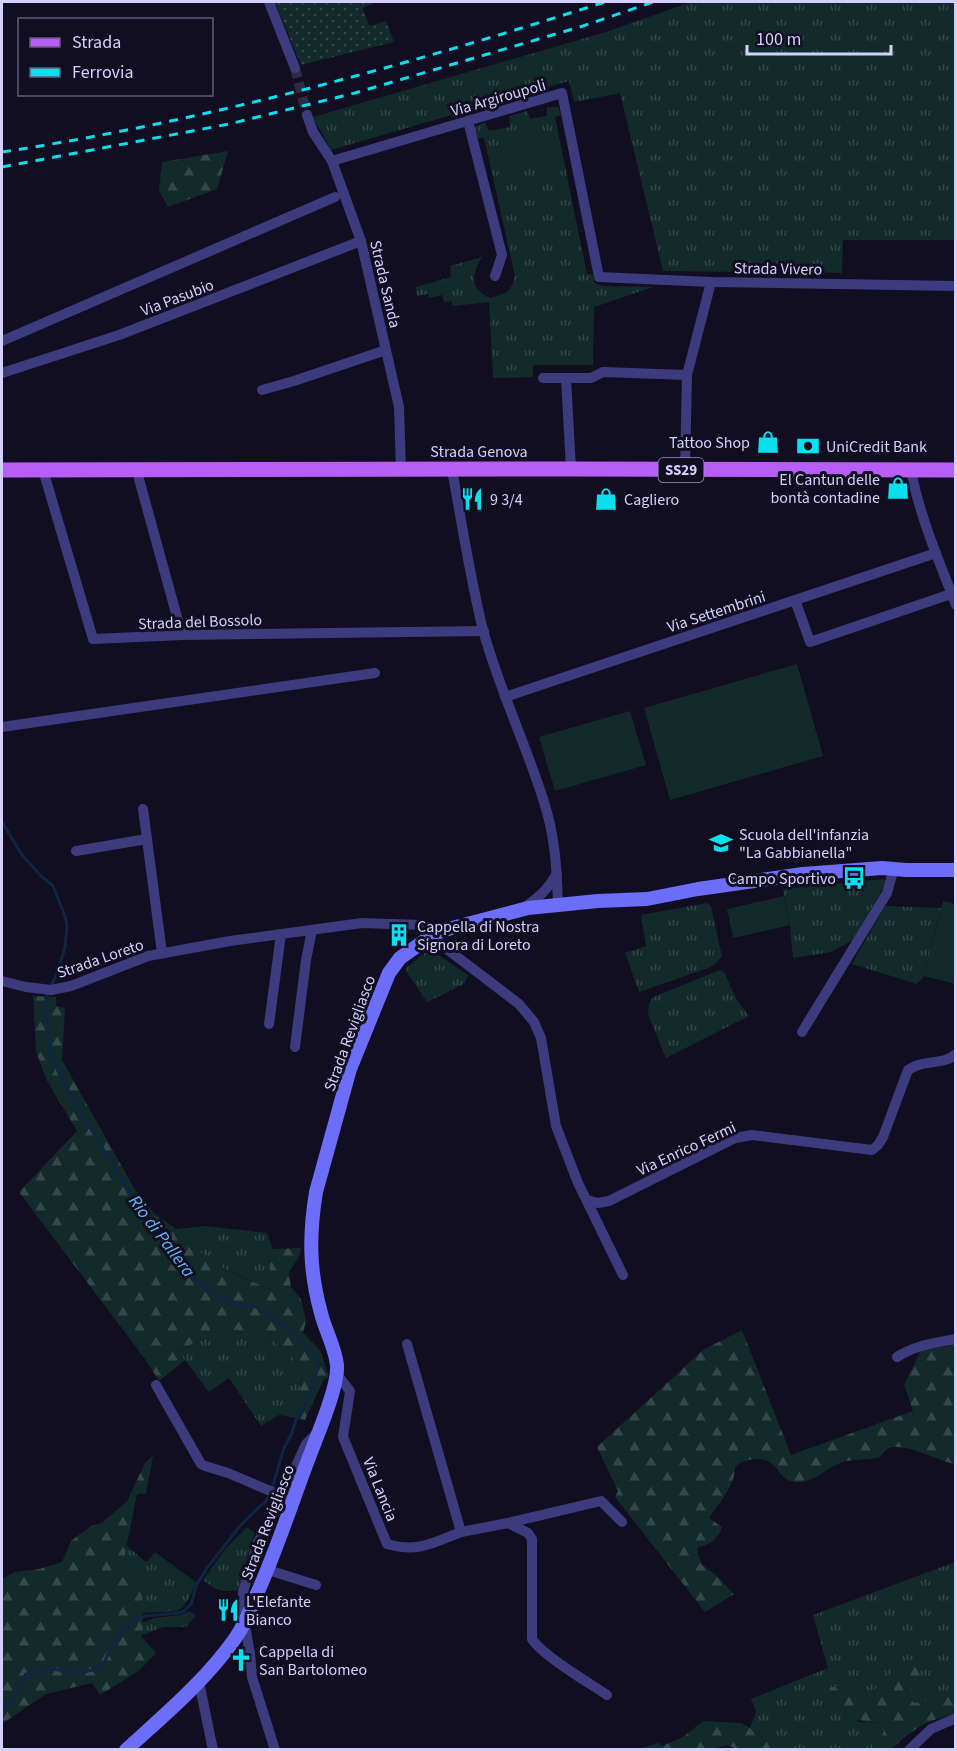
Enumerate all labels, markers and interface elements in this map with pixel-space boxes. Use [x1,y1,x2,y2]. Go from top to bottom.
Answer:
legend [18,18,213,96]
scale bar [747,18,891,56]
text: 100 m [756,27,801,52]
text: Strada [72,30,121,55]
text: Ferrovia [72,60,133,85]
street label: Via Argiroupoli [448,74,548,122]
street label: Strada Sanda [364,238,406,330]
street label: Strada Vivero [734,257,822,281]
street label: Via Pasubio [138,274,217,322]
shop icon: Tattoo Shop [755,429,781,455]
place label: Tattoo Shop [669,432,750,454]
bank icon: UniCredit Bank [795,433,821,459]
place label: UniCredit Bank [826,436,927,458]
street label: Strada Genova [430,441,528,463]
road number: SS29 [658,458,704,482]
place label: El Cantun delle bontà contadine [770,469,880,509]
shop icon: El Cantun delle bontà contadine [885,475,911,501]
restaurant icon: 9 3/4 [459,486,485,512]
shop icon: Cagliero [593,486,619,512]
place label: 9 3/4 [490,489,523,511]
place label: Cagliero [624,489,679,511]
street label: Via Settembrini [664,586,768,638]
street label: Strada del Bossolo [138,609,262,635]
place label: Scuola dell'infanzia "La Gabbianella" [739,824,869,864]
school or university icon: Scuola dell'infanzia "La Gabbianella" [708,830,734,856]
bus stop icon: Campo Sportivo [841,865,867,891]
place label: Campo Sportivo [728,868,836,890]
place label: Cappella di Nostra Signora di Loreto [417,916,539,956]
building icon: Cappella di Nostra Signora di Loreto [386,922,412,948]
street label: Strada Loreto [54,934,147,984]
street label: Strada Revigliasco [319,972,381,1094]
street label: Via Enrico Fermi [633,1116,740,1182]
water label: Rio di Pallera [122,1190,201,1283]
street label: Via Lancia [357,1454,403,1525]
street label: Strada Revigliasco [236,1462,300,1583]
place label: L'Elefante Bianco [246,1591,311,1631]
restaurant icon: L'Elefante Bianco [215,1597,241,1623]
place label: Cappella di San Bartolomeo [259,1641,367,1681]
church icon: Cappella di San Bartolomeo [228,1647,254,1673]

